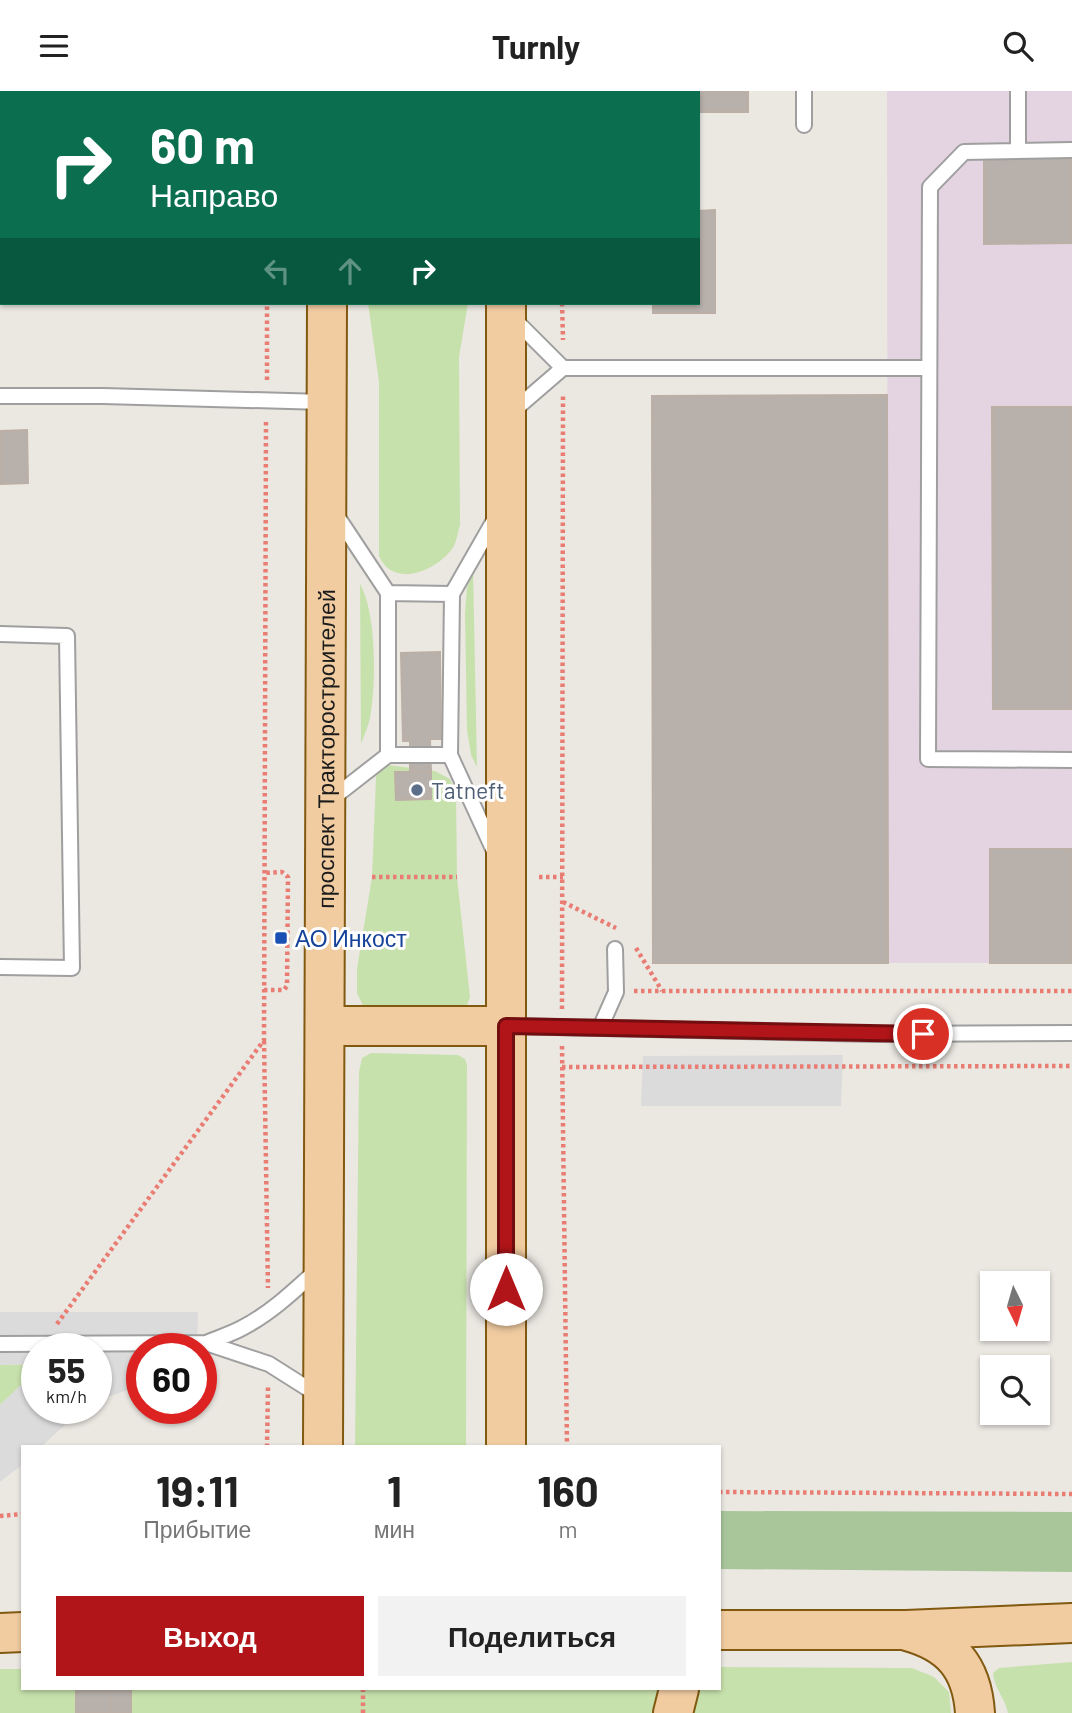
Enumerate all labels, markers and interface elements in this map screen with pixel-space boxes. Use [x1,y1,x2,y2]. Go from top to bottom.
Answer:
icon: menu [35,27,73,65]
text: Turnly [492,27,580,65]
icon: search [999,27,1037,65]
text: 60 m [150,115,255,174]
icon: right [35,119,126,210]
text: Направо [150,175,278,213]
icon: left [258,252,296,290]
icon: ahead [331,252,369,290]
icon: right [404,252,442,290]
street label: проспект Тракторостроителей [311,589,340,909]
place label: Tatneft [431,776,505,804]
marker: Tatneft [409,782,425,798]
place label: АО Инкост [295,924,407,952]
marker: АО Инкост [273,930,289,946]
pin [893,1004,953,1064]
icon: arrive [904,1015,942,1053]
position arrow [469,1252,543,1326]
north arrow [980,1271,1050,1341]
map controls [980,1271,1050,1425]
speed limit sign: 60 [126,1333,217,1424]
text: 55 [48,1348,85,1390]
button: search [980,1355,1050,1425]
text: km/h [46,1385,87,1407]
text: 19:11 [156,1465,239,1515]
text: 1 [387,1465,402,1515]
text: 160 [537,1465,599,1515]
text: Прибытие [143,1515,251,1543]
text: мин [374,1515,415,1543]
text: m [559,1515,578,1543]
button: Выход [56,1596,364,1676]
button: Поделиться [378,1596,686,1676]

